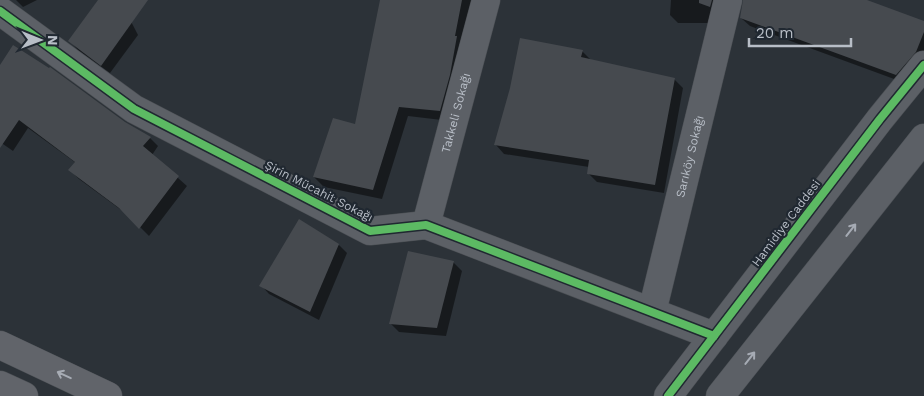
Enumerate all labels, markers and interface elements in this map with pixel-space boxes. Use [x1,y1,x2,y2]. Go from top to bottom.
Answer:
north arrow [15,15,65,65]
scale bar [749,15,852,47]
text: 20 m [756,24,794,42]
text: N [45,35,61,46]
street label: Takkeli Sokağı [439,71,473,154]
street label: Sarıköy Sokağı [673,114,707,199]
street label: Şirin Mücahit Sokağı [263,158,375,224]
street label: Hamidiye Caddesi [749,177,823,269]
one-way arrow [845,224,856,237]
one-way arrow [745,352,756,365]
one-way arrow [56,370,71,380]

